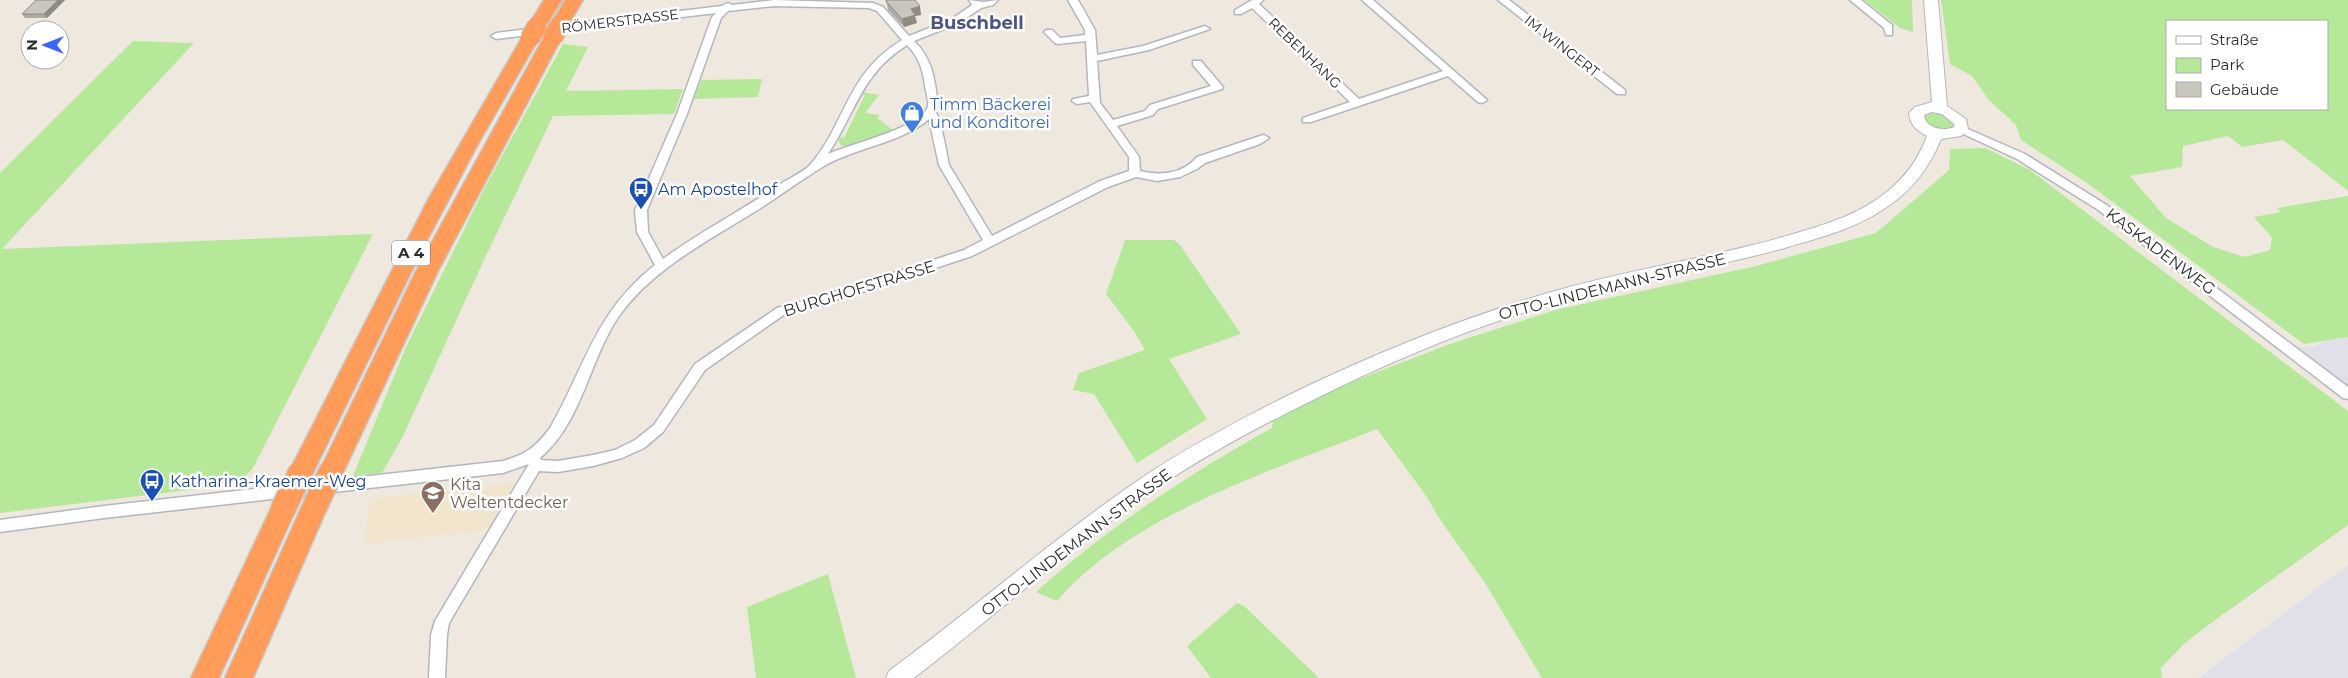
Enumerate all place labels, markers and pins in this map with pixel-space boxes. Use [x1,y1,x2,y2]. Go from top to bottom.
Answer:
place label: Timm Bäckerei und Konditorei [930,95,1051,132]
shop icon: Timm Bäckerei und Konditorei [899,100,925,134]
bus stop icon: Am Apostelhof [628,176,654,210]
place label: Am Apostelhof [658,180,778,199]
bus stop icon: Katharina-Kraemer-Weg [139,468,165,502]
place label: Katharina-Kraemer-Weg [170,472,367,491]
place label: Kita Weltentdecker [450,475,568,512]
school or university icon: Kita Weltentdecker [420,480,446,514]

